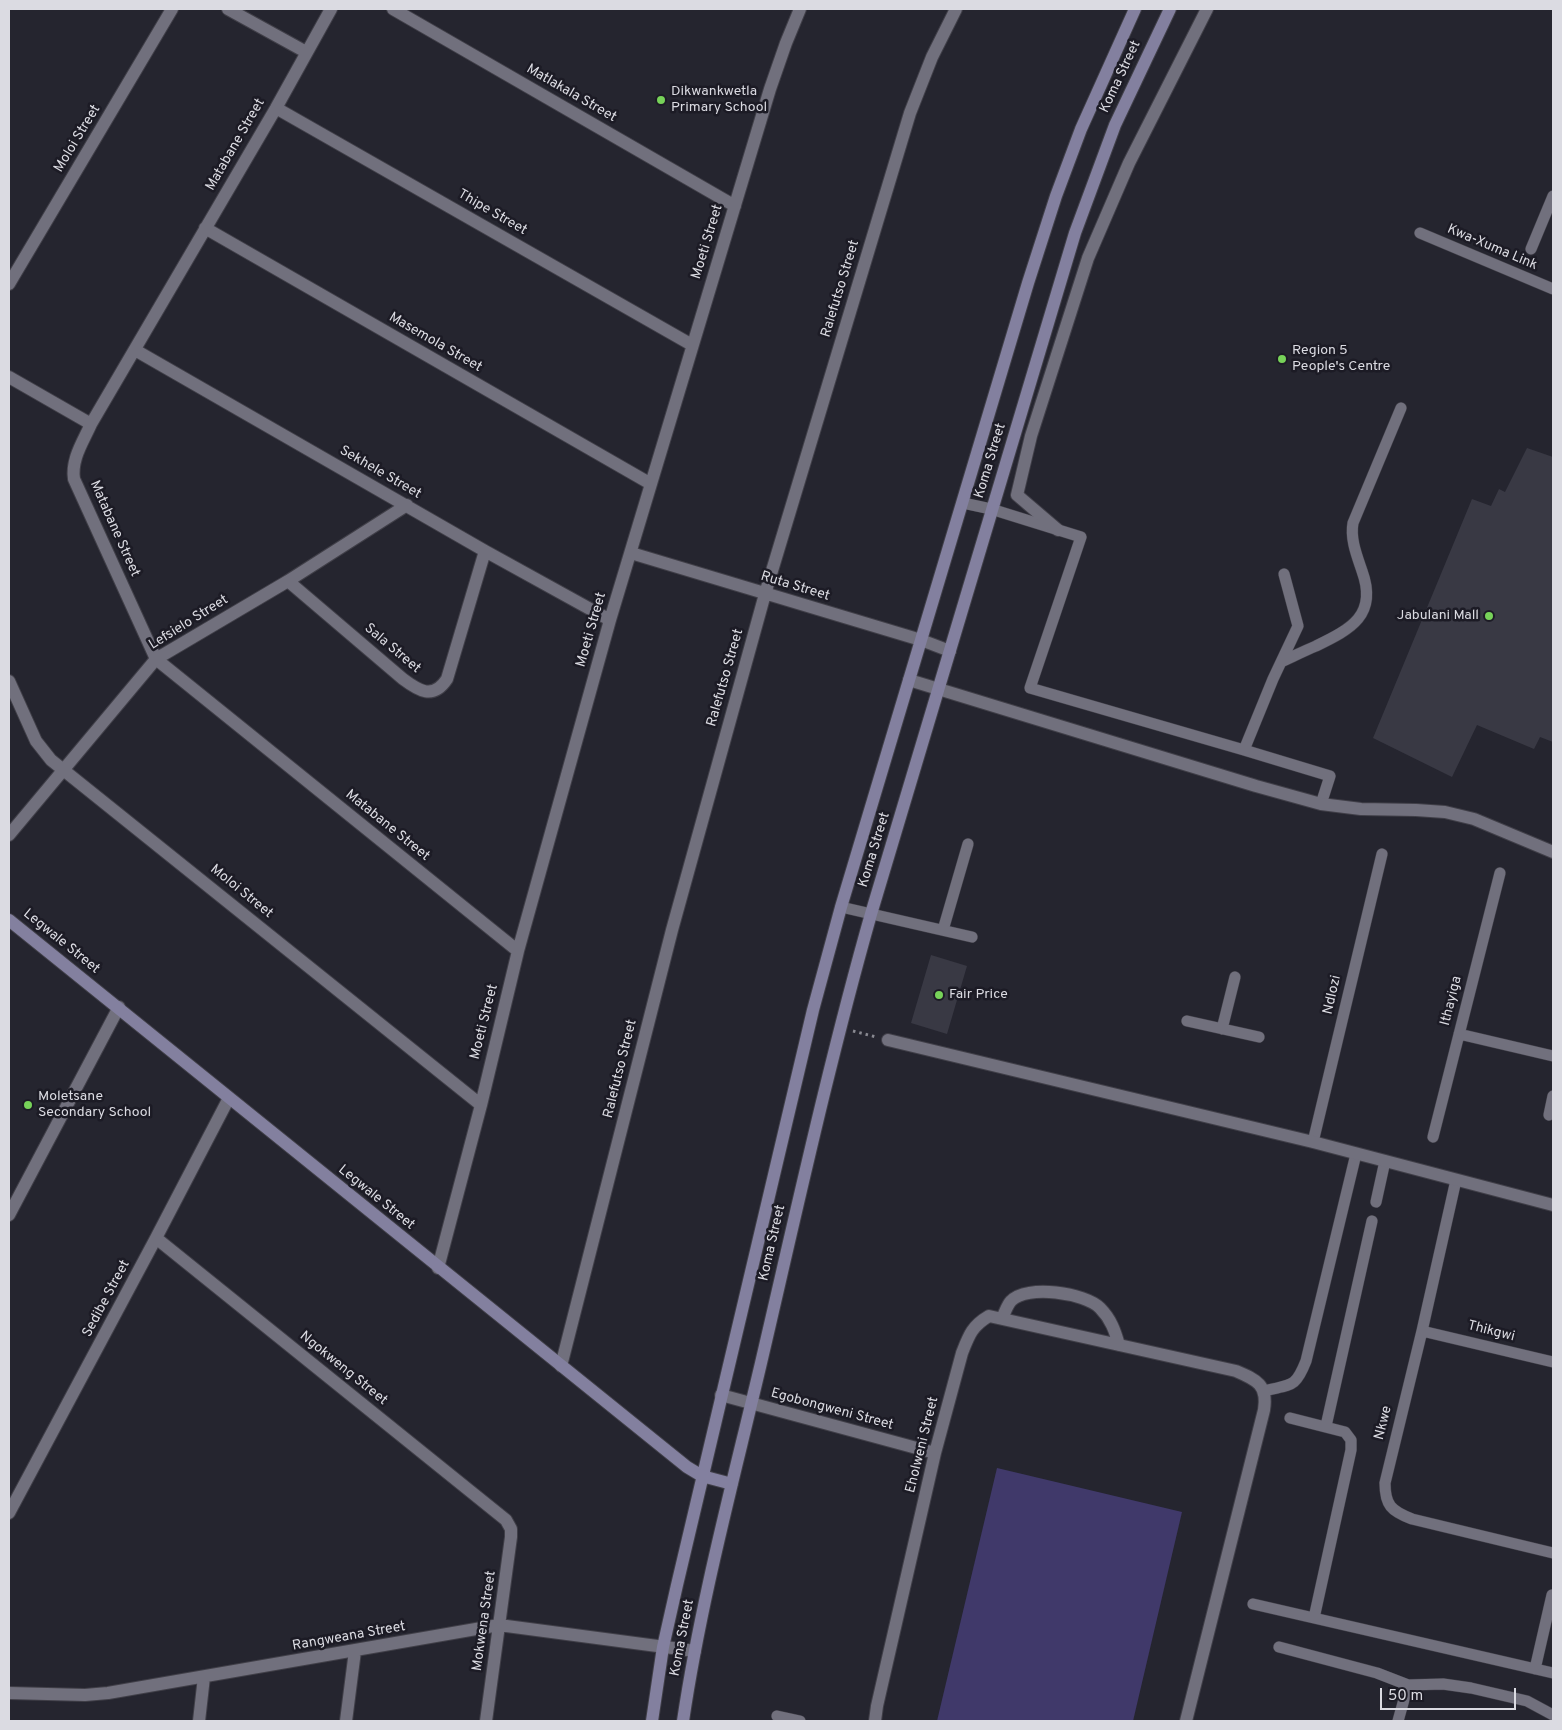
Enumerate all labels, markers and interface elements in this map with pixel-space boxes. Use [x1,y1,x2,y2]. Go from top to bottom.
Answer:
street label: Koma Street [1097,38,1145,116]
street label: Matlakala Street [523,61,619,127]
place label: Dikwankwetla Primary School [671,84,767,116]
marker: Dikwankwetla Primary School [655,94,667,106]
street label: Matabane Street [203,96,269,194]
street label: Moloi Street [51,102,105,176]
street label: Thipe Street [454,186,530,240]
street label: Moeti Street [689,203,727,281]
street label: Kwa-Xuma Link [1444,221,1540,275]
street label: Ralefutso Street [818,238,864,340]
street label: Masemola Street [385,309,485,377]
place label: Region 5 People's Centre [1292,343,1390,376]
marker: Region 5 People's Centre [1276,353,1288,365]
street label: Koma Street [972,421,1010,501]
street label: Sekhele Street [336,443,424,503]
street label: Matabane Street [85,478,143,580]
street label: Ruta Street [758,569,832,605]
street label: Moeti Street [573,591,611,669]
street label: Lefsielo Street [146,592,232,654]
place label: Jabulani Mall [1397,608,1479,624]
marker: Jabulani Mall [1483,610,1495,622]
street label: Sala Street [360,621,424,677]
street label: Ralefutso Street [704,627,748,729]
street label: Matabane Street [341,787,433,865]
street label: Koma Street [856,810,894,890]
street label: Moloi Street [206,862,276,922]
street label: Legwale Street [19,906,103,978]
street label: Ndlozi [1320,974,1346,1016]
street label: Ithayiga [1438,974,1466,1028]
street label: Moeti Street [468,983,502,1061]
place label: Fair Price [949,987,1008,1003]
marker: Fair Price [933,989,945,1001]
street label: Ralefutso Street [601,1018,641,1120]
place label: Moletsane Secondary School [38,1089,151,1122]
marker: Moletsane Secondary School [22,1099,34,1111]
street label: Legwale Street [334,1162,418,1234]
street label: Koma Street [756,1203,790,1283]
street label: Sedibe Street [80,1258,134,1340]
street label: Thikgwi [1466,1318,1516,1346]
street label: Ngokweng Street [296,1328,390,1410]
street label: Egobongweni Street [769,1386,895,1434]
street label: Eholweni Street [903,1395,943,1495]
street label: Nkwe [1372,1404,1396,1442]
street label: Mokwena Street [470,1570,500,1672]
street label: Koma Street [667,1598,699,1678]
street label: Rangweana Street [291,1619,407,1655]
scale bar [1382,1678,1518,1710]
text: 50 m [1388,1687,1423,1706]

